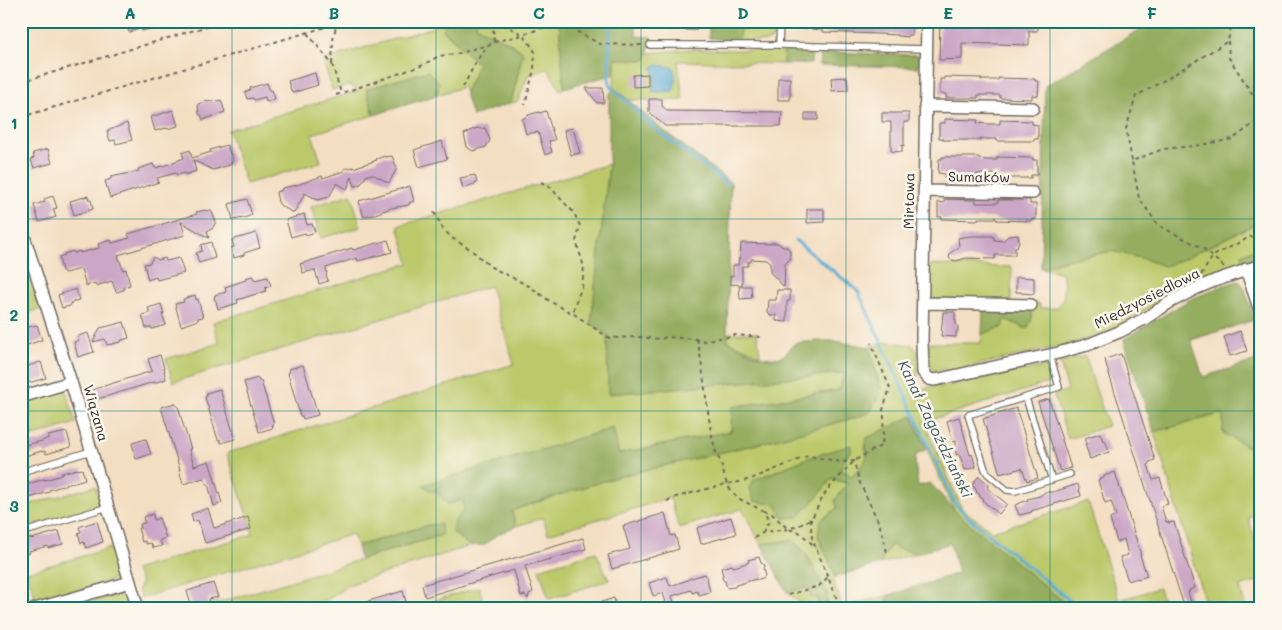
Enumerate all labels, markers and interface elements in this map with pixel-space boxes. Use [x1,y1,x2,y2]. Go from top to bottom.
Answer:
text: A [124,2,136,23]
text: B [329,2,339,23]
text: C [533,2,545,23]
text: D [737,2,749,23]
text: E [943,2,953,23]
text: F [1147,2,1157,23]
text: 1 [10,112,18,133]
street label: Sumaków [948,166,1010,187]
street label: Mirtowa [899,173,918,229]
street label: Międzyosiedlowa [1091,263,1203,332]
text: 2 [10,304,19,325]
water label: Kanał Zagoździański [894,356,978,501]
street label: Wiązana [79,382,114,444]
text: 3 [9,495,19,516]

